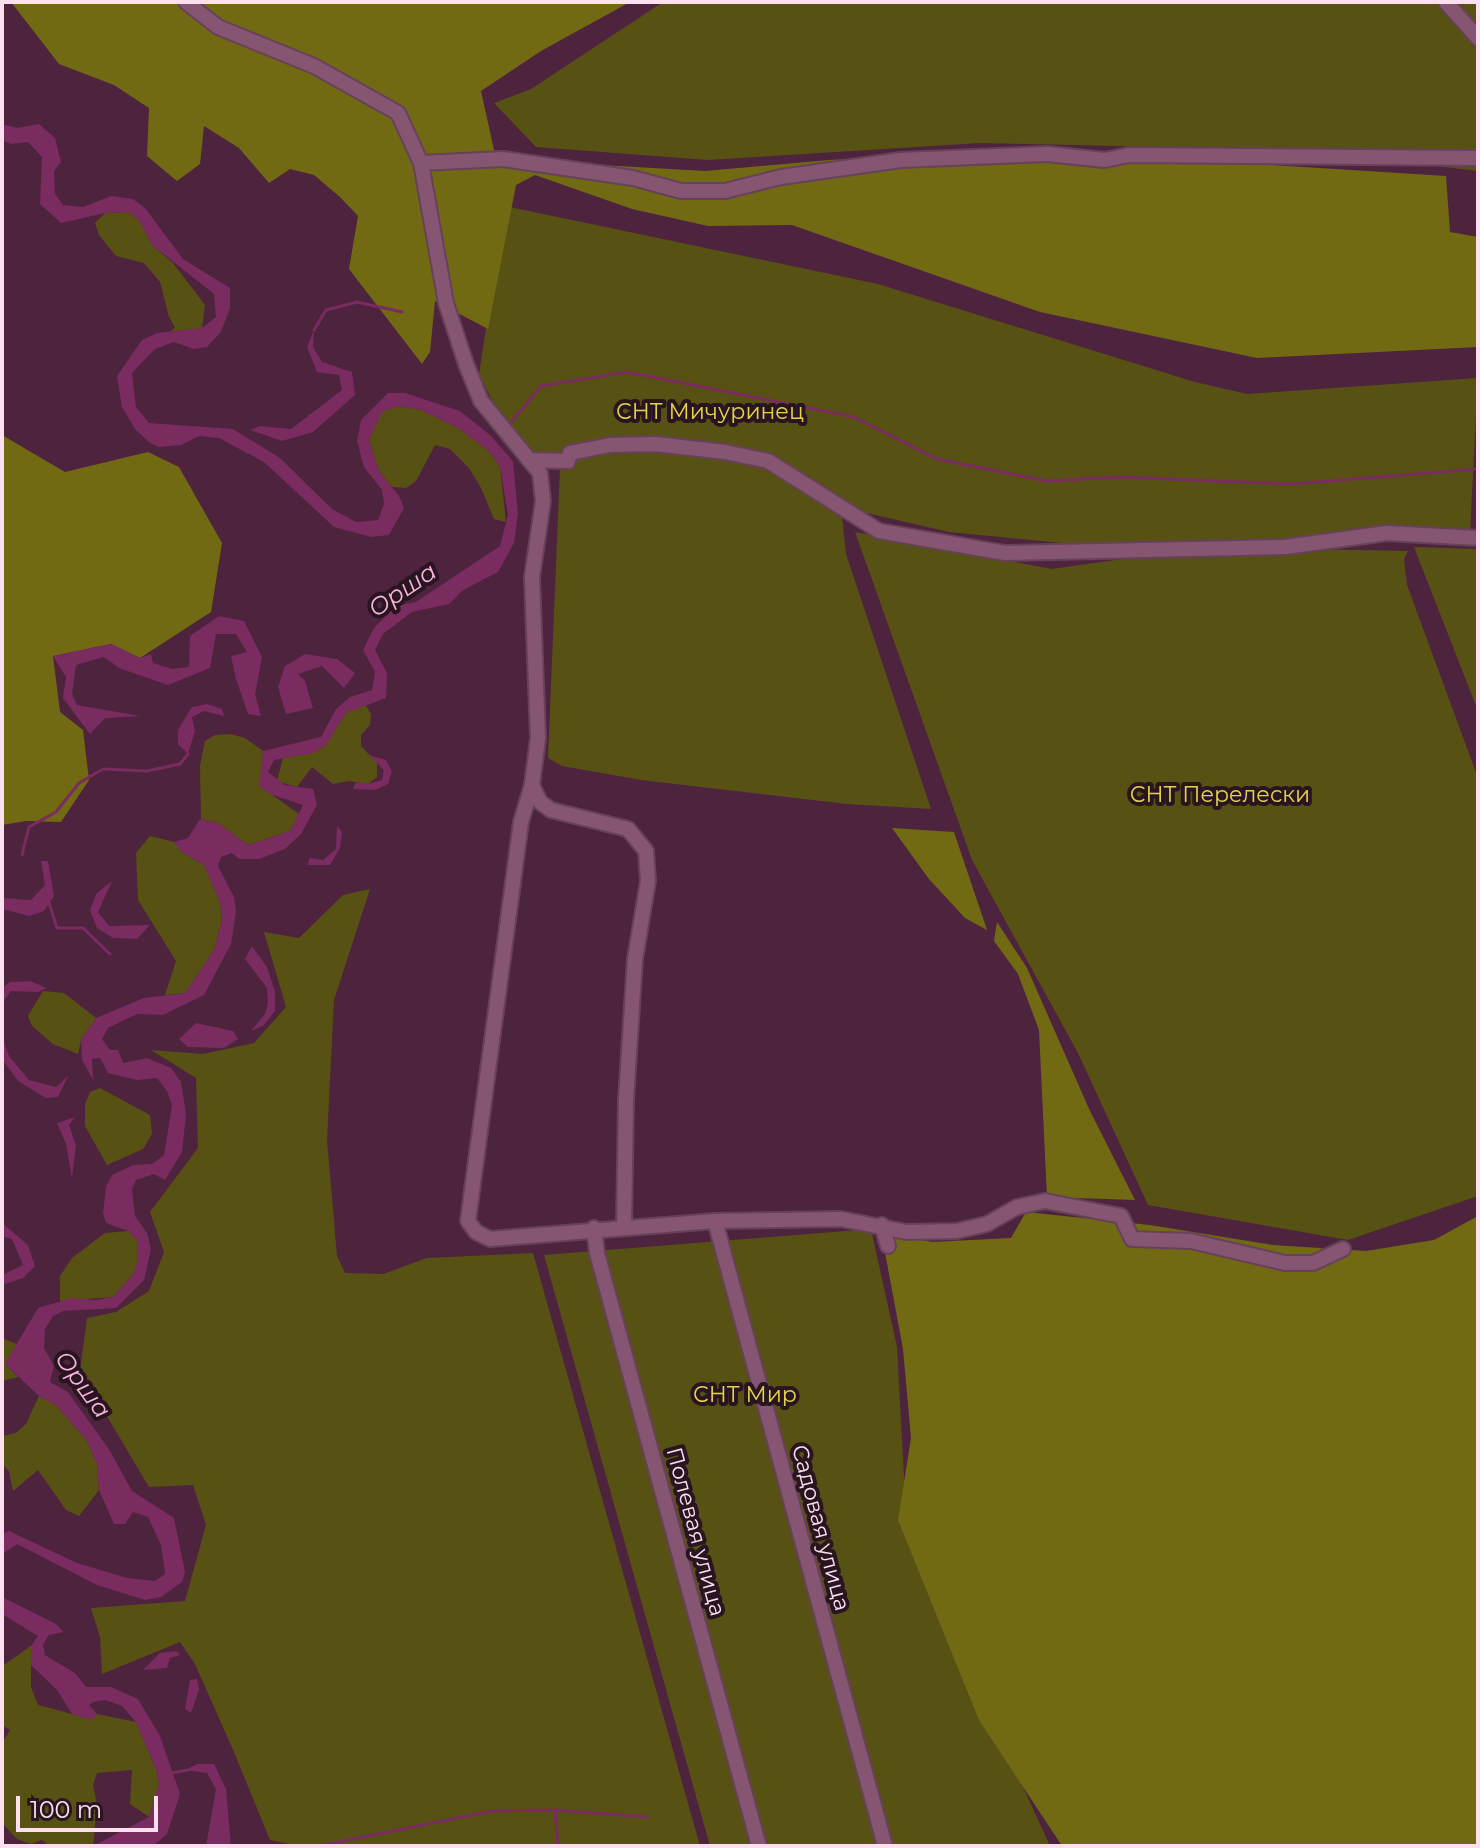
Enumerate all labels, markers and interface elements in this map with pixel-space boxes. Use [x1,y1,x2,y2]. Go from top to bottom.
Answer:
park label: СНТ Мичуринец [616,400,804,426]
water label: Орша [363,558,443,624]
park label: СНТ Перелески [1130,783,1310,809]
water label: Орша [48,1346,116,1424]
park label: СНТ Мир [693,1383,797,1409]
street label: Садовая улица [785,1442,855,1614]
street label: Полевая улица [660,1445,730,1619]
scale bar [20,1780,162,1830]
text: 100 m [30,1795,102,1824]

